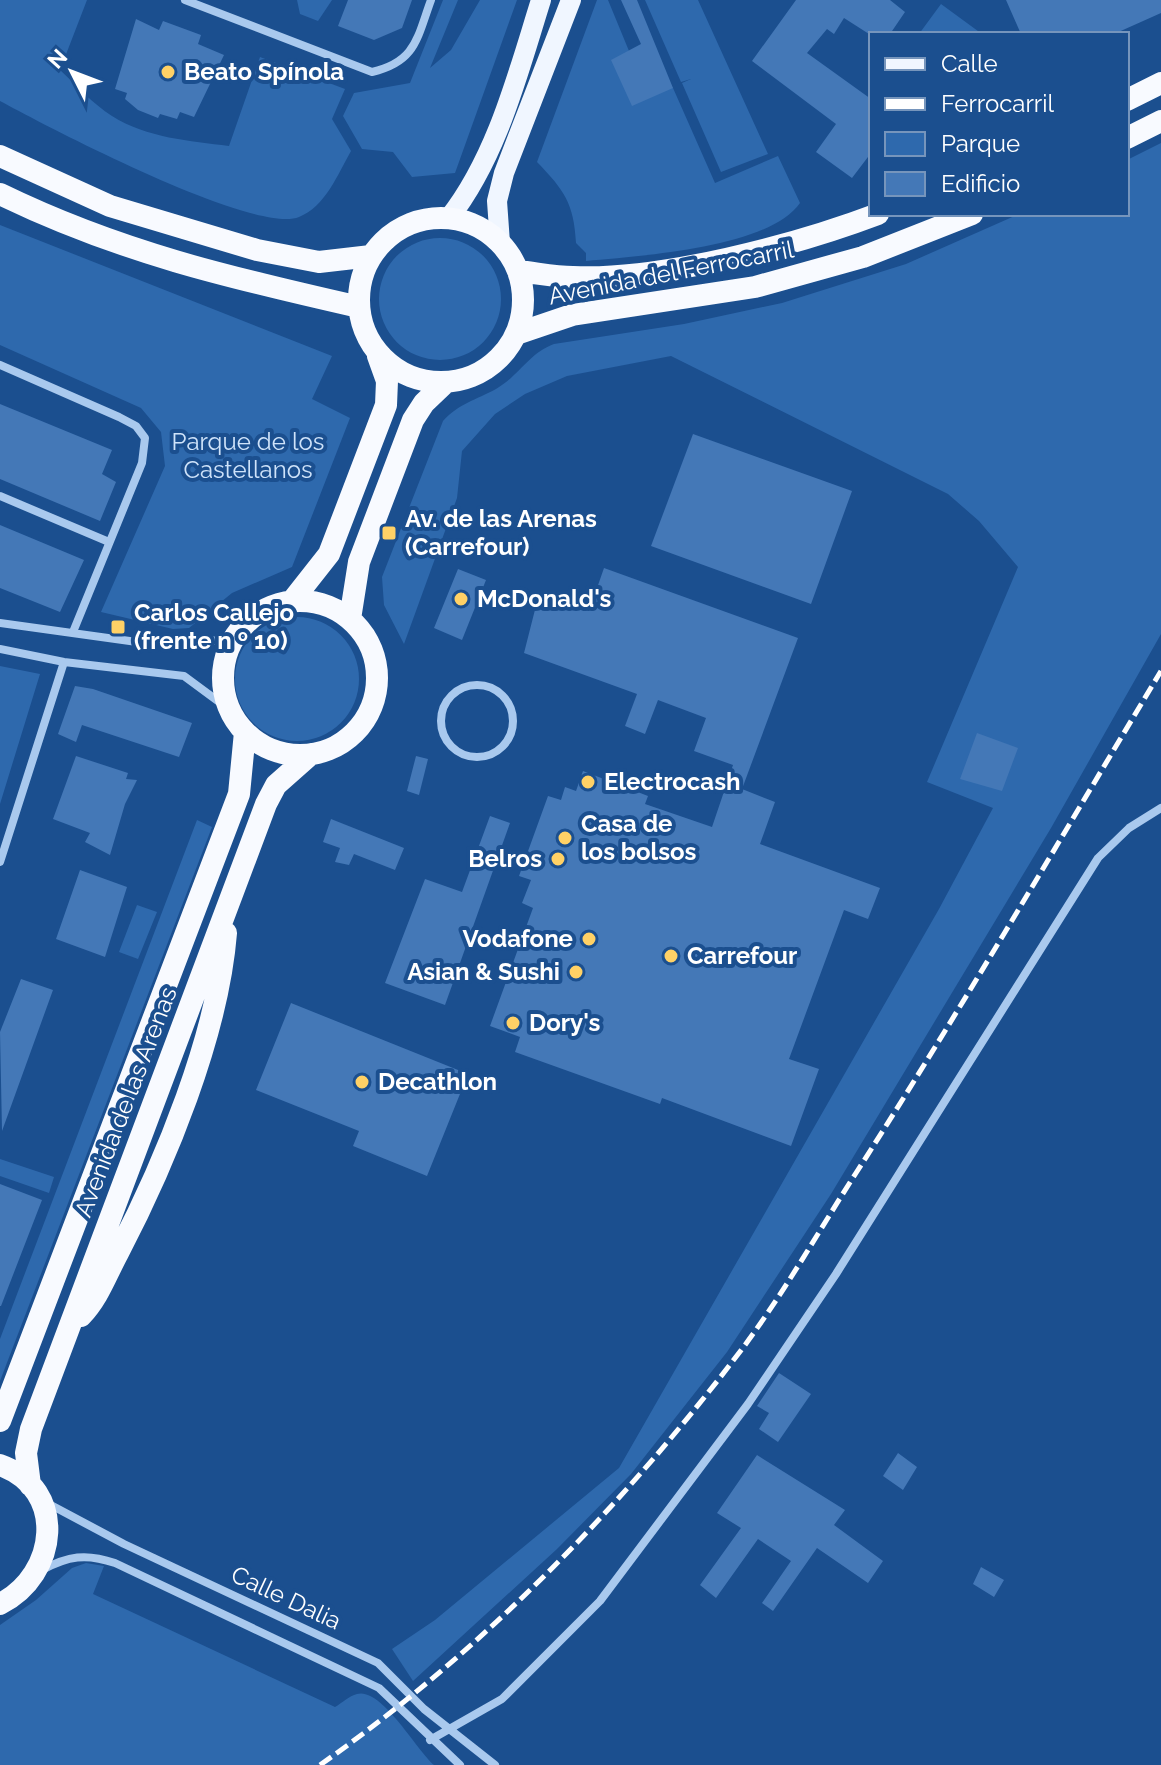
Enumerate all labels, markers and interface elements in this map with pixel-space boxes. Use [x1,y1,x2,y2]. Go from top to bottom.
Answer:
north arrow [32,32,112,112]
legend [869,32,1129,216]
text: N [42,44,72,74]
text: Calle [941,49,998,78]
place label: Beato Spínola [184,57,344,86]
marker: Beato Spínola [159,63,177,81]
text: Ferrocarril [941,89,1055,118]
text: Parque [941,129,1020,158]
text: Edificio [941,169,1020,198]
street label: Avenida del Ferrocarril [546,234,796,311]
park label: Parque de los Castellanos [172,427,324,484]
place label: Av. de las Arenas (Carrefour) [405,504,597,561]
marker: Av. de las Arenas (Carrefour) [380,524,398,542]
place label: McDonald's [477,584,612,613]
marker: McDonald's [452,590,470,608]
place label: Carlos Callejo (frente n º 10) [134,598,294,655]
marker: Carlos Callejo (frente n º 10) [109,618,127,636]
place label: Electrocash [604,767,741,796]
marker: Electrocash [579,773,597,791]
place label: Casa de los bolsos [581,809,697,866]
marker: Casa de los bolsos [556,829,574,847]
place label: Belros [468,844,542,873]
marker: Belros [549,850,567,868]
place label: Vodafone [463,924,573,953]
marker: Vodafone [580,930,598,948]
place label: Carrefour [687,941,797,970]
marker: Carrefour [662,947,680,965]
place label: Asian & Sushi [407,957,560,986]
marker: Asian & Sushi [567,963,585,981]
street label: Avenida de las Arenas [68,983,183,1221]
place label: Dory's [529,1008,601,1037]
marker: Dory's [504,1014,522,1032]
place label: Decathlon [378,1067,497,1096]
marker: Decathlon [353,1073,371,1091]
street label: Calle Dalia [227,1560,346,1636]

